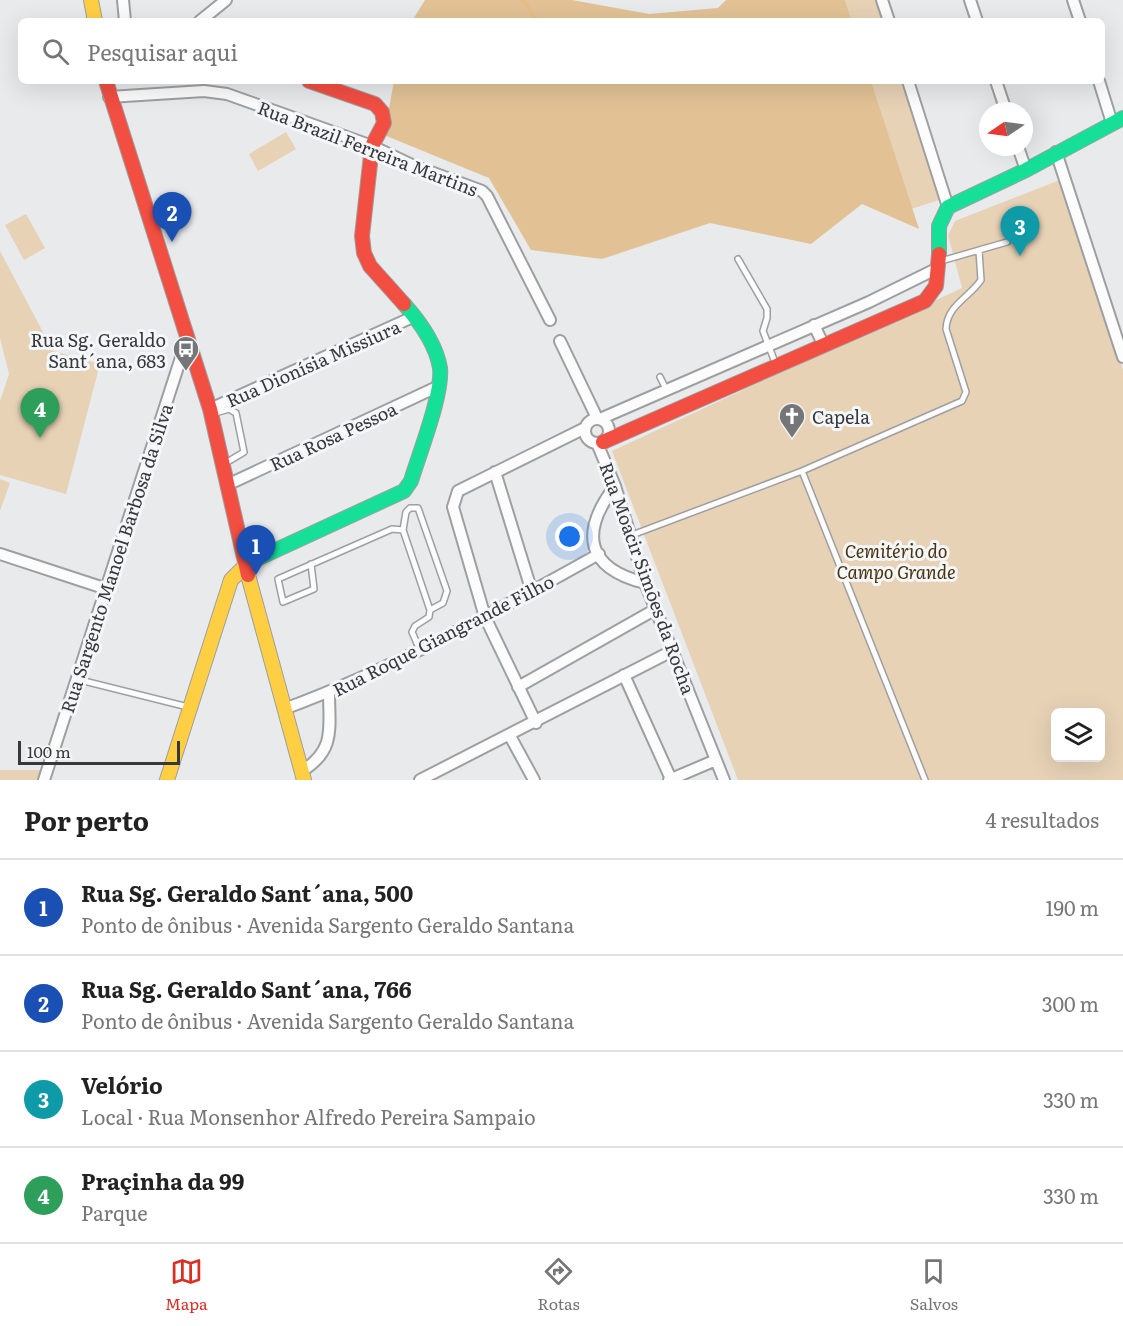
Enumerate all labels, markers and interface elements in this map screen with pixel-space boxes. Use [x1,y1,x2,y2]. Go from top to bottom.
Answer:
search box [18,18,1105,84]
icon: search [39,35,72,68]
text: Pesquisar aqui [87,35,238,68]
street label: Rua Brazil Ferreira Martins [254,94,482,202]
north arrow [979,102,1033,156]
pin: 2 [152,192,192,242]
pin: 3 [1000,206,1040,256]
street label: Rua Dionísia Missiura [222,312,405,414]
place label: Rua Sg. Geraldo Sant´ana, 683 [31,326,166,374]
bus stop icon: Rua Sg. Geraldo Sant´ana, 683 [171,334,201,372]
pin: 4 [20,388,60,438]
street label: Rua Rosa Pessoa [265,395,401,477]
street label: Rua Sargento Manoel Barbosa da Silva [53,399,179,716]
church icon: Capela [777,401,807,439]
place label: Capela [812,403,870,430]
street label: Rua Moacir Simões da Rocha [593,458,703,698]
your location [555,522,584,551]
pin: 1 [236,526,276,575]
park label: Cemitério do Campo Grande [836,537,956,585]
street label: Rua Roque Giangrande Filho [328,567,558,703]
map controls [1051,708,1105,762]
button: layers [1051,708,1105,762]
scale bar [18,738,180,766]
text: 100 m [27,739,71,763]
text: Por perto [24,800,149,839]
text: 4 resultados [985,804,1099,834]
text: Rua Sg. Geraldo Sant´ana, 500 [81,876,413,909]
text: 1 [39,892,48,922]
text: 190 m [1045,892,1099,922]
text: Ponto de ônibus · Avenida Sargento Geraldo Santana [81,909,574,939]
text: Rua Sg. Geraldo Sant´ana, 766 [81,972,412,1005]
text: 2 [38,988,49,1018]
text: 300 m [1042,988,1099,1018]
text: Ponto de ônibus · Avenida Sargento Geraldo Santana [81,1005,574,1035]
text: Velório [81,1068,163,1101]
text: 3 [38,1084,49,1114]
text: 330 m [1043,1084,1099,1114]
text: Local · Rua Monsenhor Alfredo Pereira Sampaio [81,1101,536,1131]
text: Praçinha da 99 [81,1164,244,1197]
text: 4 [37,1180,50,1210]
text: 330 m [1043,1180,1099,1210]
text: Parque [81,1197,148,1227]
tab: Mapa [165,1255,208,1315]
tab: Rotas [538,1255,580,1315]
tab: Salvos [910,1255,958,1315]

